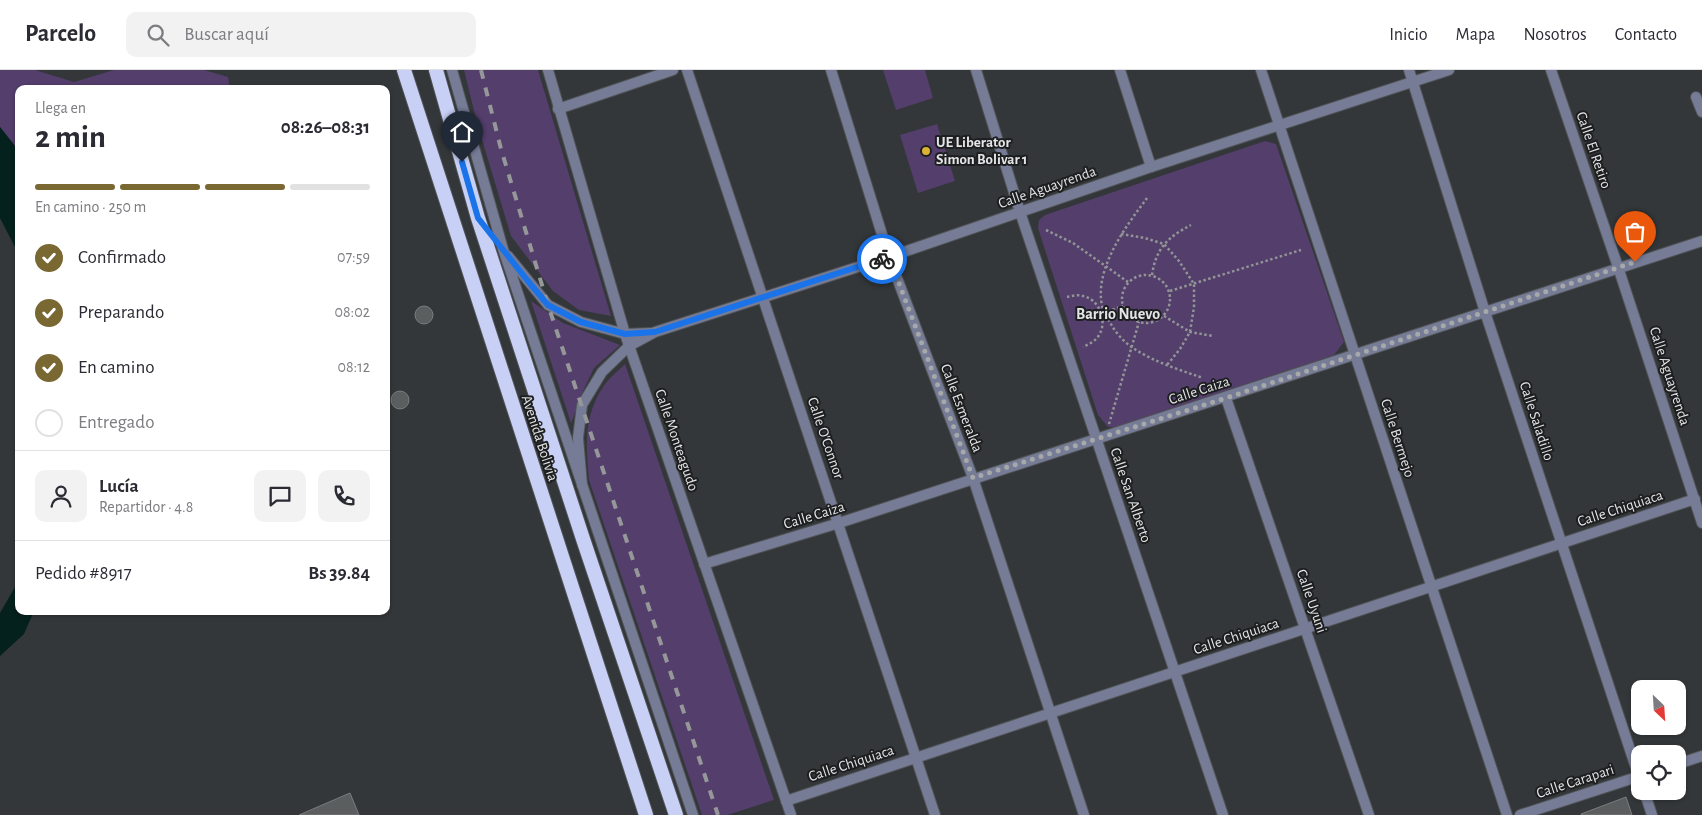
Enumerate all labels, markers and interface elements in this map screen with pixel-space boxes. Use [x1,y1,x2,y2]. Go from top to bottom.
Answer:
search box [126,12,476,57]
icon: search [144,21,172,49]
text: Parcelo [25,22,96,46]
text: Buscar aquí [184,25,269,44]
text: Inicio [1389,26,1428,44]
text: Mapa [1456,26,1495,44]
text: Nosotros [1523,26,1587,44]
text: Contacto [1615,26,1677,44]
text: Llega en [35,100,86,116]
street label: Calle El Retiro [1573,110,1614,191]
pin [441,111,483,162]
text: 08:26–08:31 [281,118,370,137]
icon: home [448,118,476,146]
text: 2 min [35,121,106,153]
place label: UE Liberator Simon Bolivar 1 [936,135,1027,167]
marker: UE Liberator Simon Bolivar 1 [920,145,932,157]
street label: Calle Aguayrenda [996,164,1098,211]
text: En camino · 250 m [35,199,146,215]
pin [1614,211,1656,262]
icon: bag [1621,218,1649,246]
courier [857,234,907,284]
icon: check [35,244,63,272]
icon: bike [868,245,896,273]
text: Confirmado [78,248,166,267]
text: 07:59 [337,249,370,265]
icon: check [35,299,63,327]
text: Preparando [78,303,164,322]
text: 08:02 [335,304,370,320]
district label: Barrio Nuevo [1076,306,1160,322]
street label: Calle Aguayrenda [1647,325,1693,427]
icon: check [35,354,63,382]
text: En camino [78,358,155,377]
text: 08:12 [338,359,370,375]
street label: Calle Esmeralda [938,362,985,454]
street label: Calle Caiza [1167,374,1231,407]
street label: Calle Saladillo [1517,380,1556,462]
street label: Calle Monteagudo [652,387,701,493]
street label: Avenida Bolivia [519,393,561,483]
street label: Calle O'Connor [805,395,847,481]
street label: Calle Bermejo [1378,397,1417,479]
text: Entregado [78,413,154,432]
street label: Calle San Alberto [1107,446,1154,544]
button: person [35,470,87,522]
button: chat [254,470,306,522]
button: phone [318,470,370,522]
text: Lucía [99,477,139,496]
street label: Calle Chiquiaca [1575,488,1665,529]
text: Repartidor · 4.8 [99,499,193,515]
street label: Calle Caiza [782,499,847,532]
text: Pedido #8917 [35,564,132,583]
text: Bs 39.84 [308,564,370,583]
street label: Calle Uyuni [1294,567,1329,635]
street label: Calle Chiquiaca [1191,616,1281,657]
north arrow [1631,680,1686,735]
map controls [1631,680,1686,800]
street label: Calle Chiquiaca [806,743,896,784]
button: locate [1631,745,1686,800]
street label: Calle Carapari [1534,762,1616,801]

